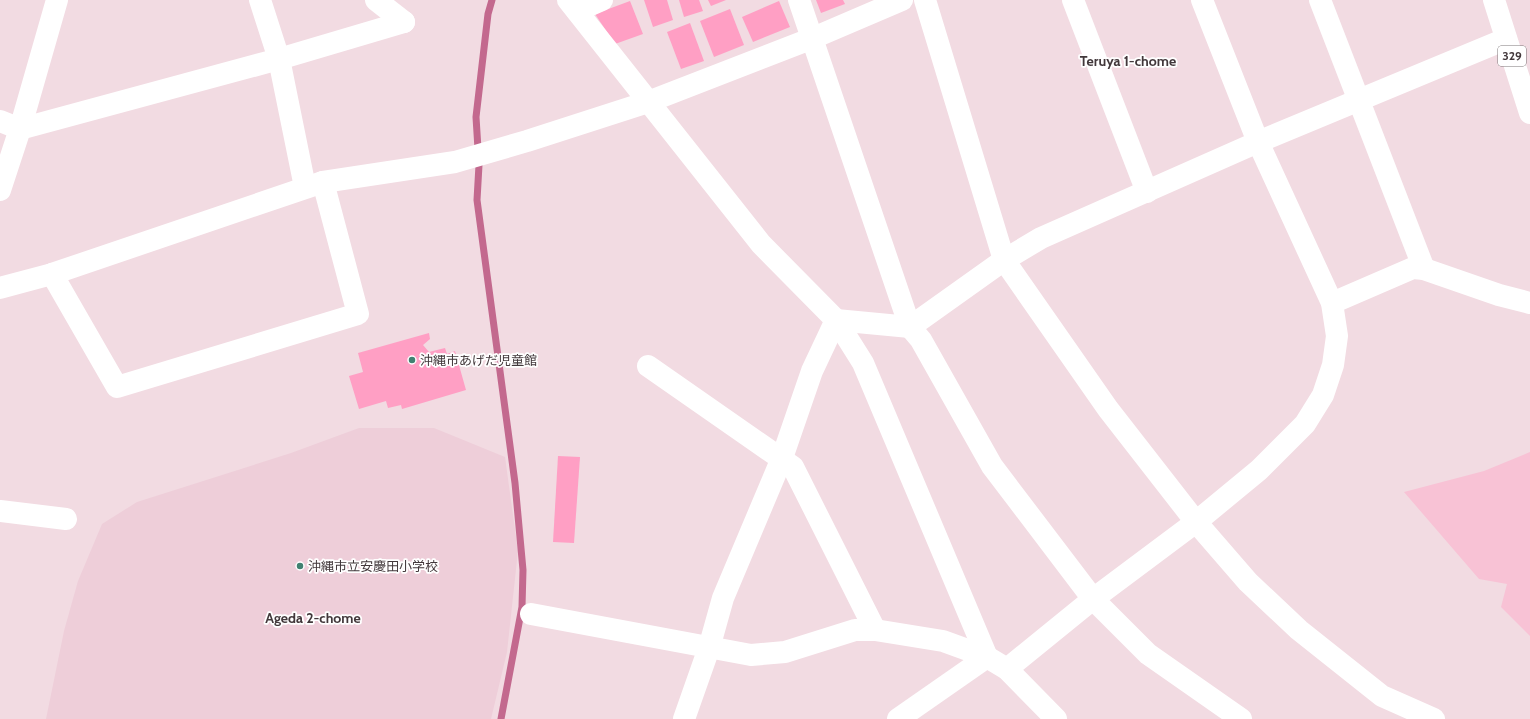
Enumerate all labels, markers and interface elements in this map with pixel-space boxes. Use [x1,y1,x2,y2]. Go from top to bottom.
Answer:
road number: 329 [1498,46,1526,66]
district label: Teruya 1-chome [1080,52,1176,70]
place label: 沖縄市あげだ児童館 [420,352,537,368]
marker: 沖縄市あげだ児童館 [407,355,417,365]
place label: 沖縄市立安慶田小学校 [308,558,438,574]
marker: 沖縄市立安慶田小学校 [295,561,305,571]
district label: Ageda 2-chome [265,609,361,627]

